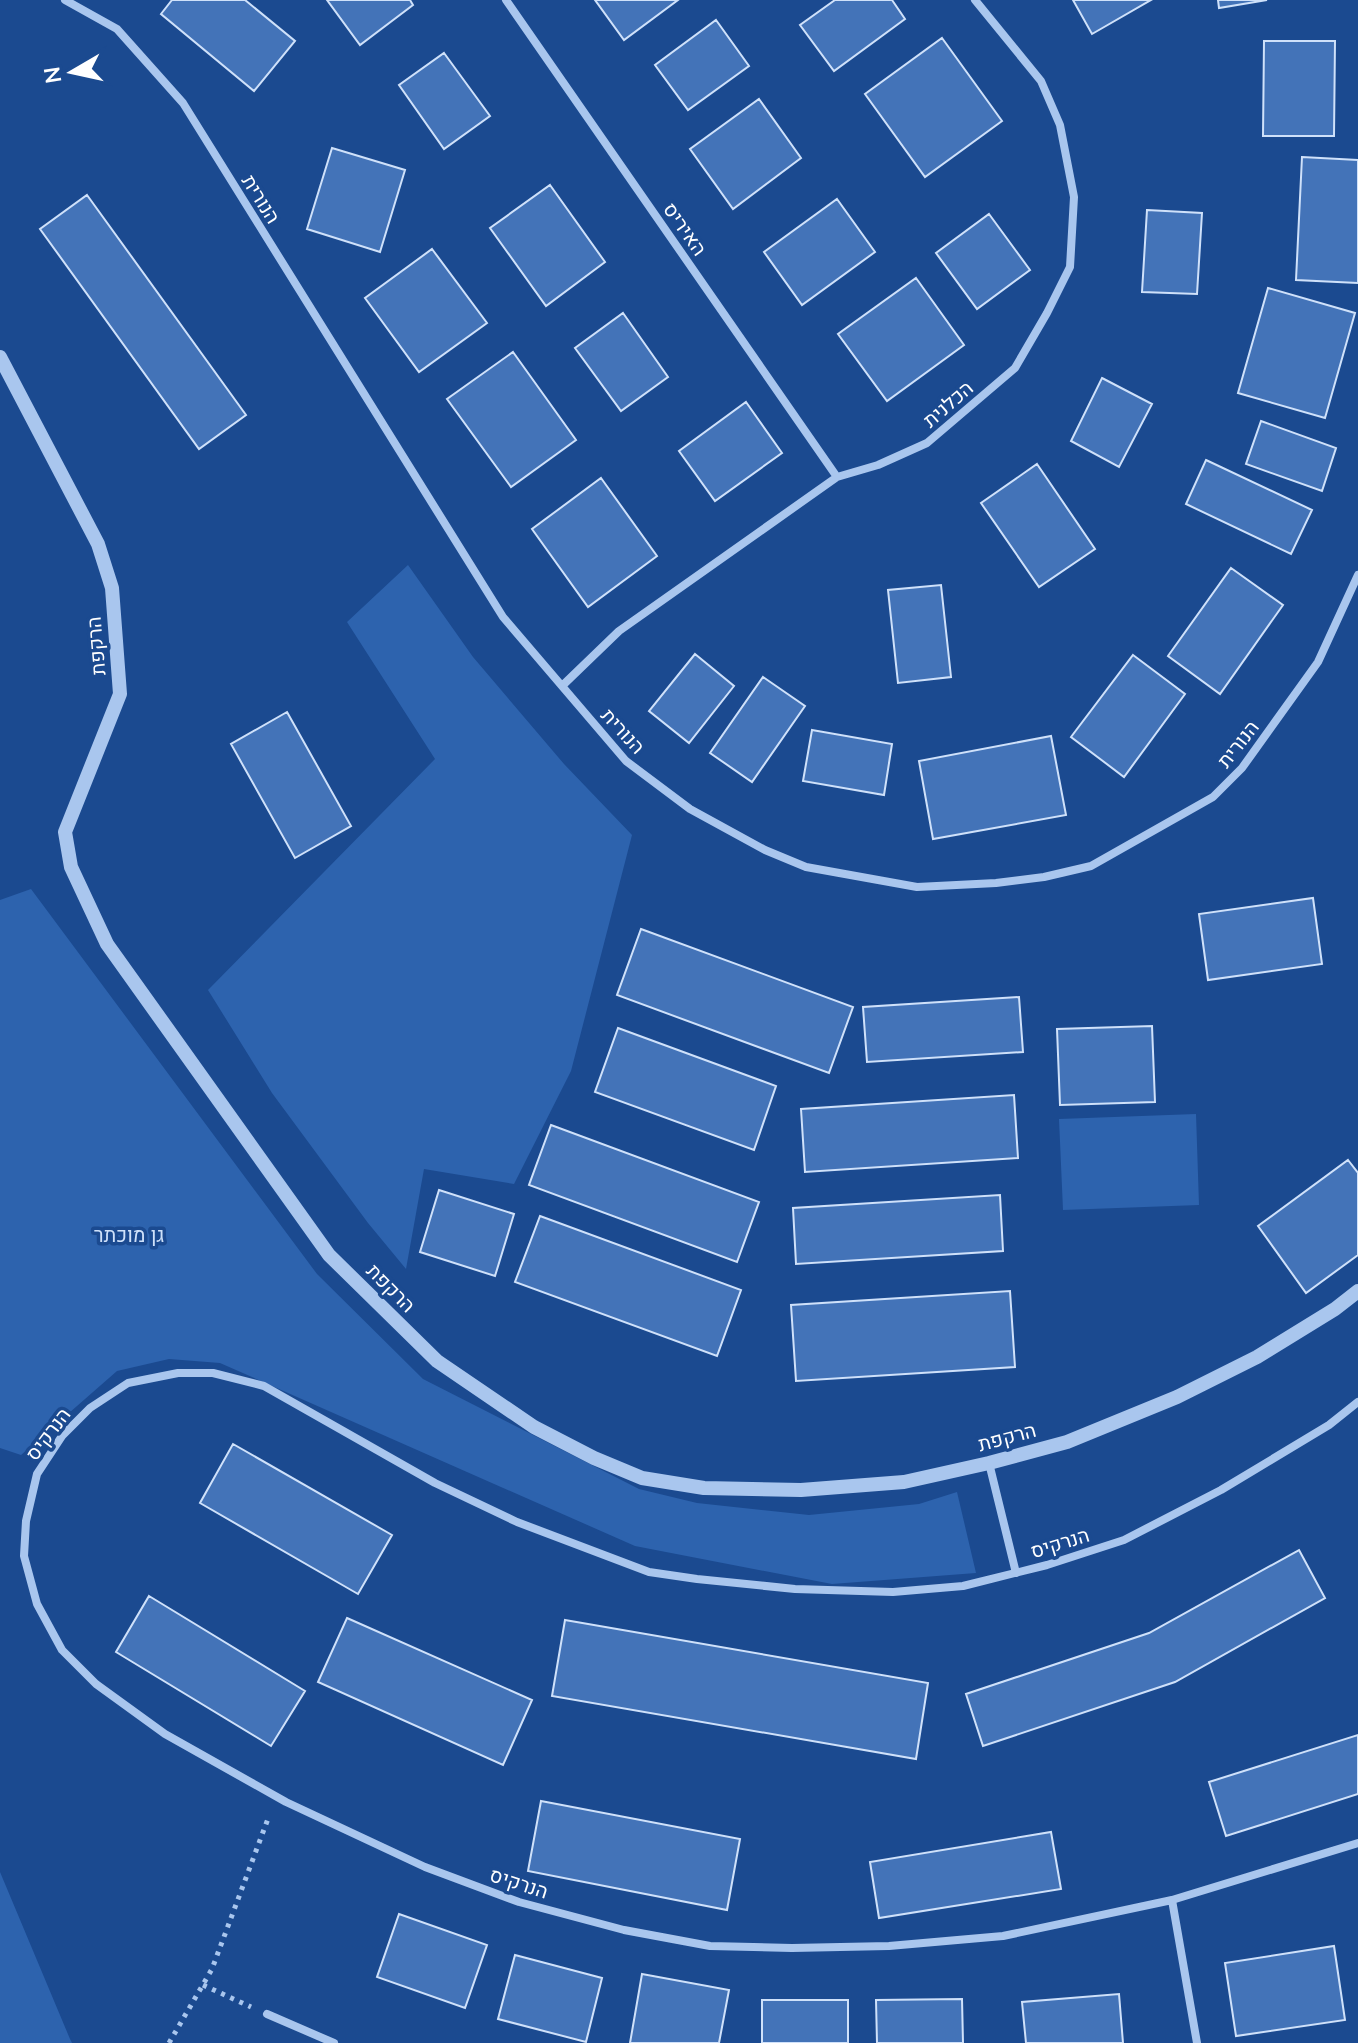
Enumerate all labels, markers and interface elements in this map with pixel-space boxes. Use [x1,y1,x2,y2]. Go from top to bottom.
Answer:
north arrow [32,32,112,112]
text: N [37,64,69,85]
street label: הנורית [235,170,286,229]
street label: האיריס [657,197,713,261]
street label: הכלנית [917,375,979,434]
street label: הרקפת [80,615,113,677]
street label: הנורית [595,703,651,760]
street label: הנורית [1211,715,1265,774]
park label: גן מוכתר [94,1222,164,1249]
street label: הרקפת [360,1258,421,1319]
street label: הנרקיס [20,1402,77,1466]
street label: הרקפת [975,1417,1039,1458]
street label: הנרקיס [1027,1522,1093,1565]
street label: הנרקיס [486,1861,552,1906]

